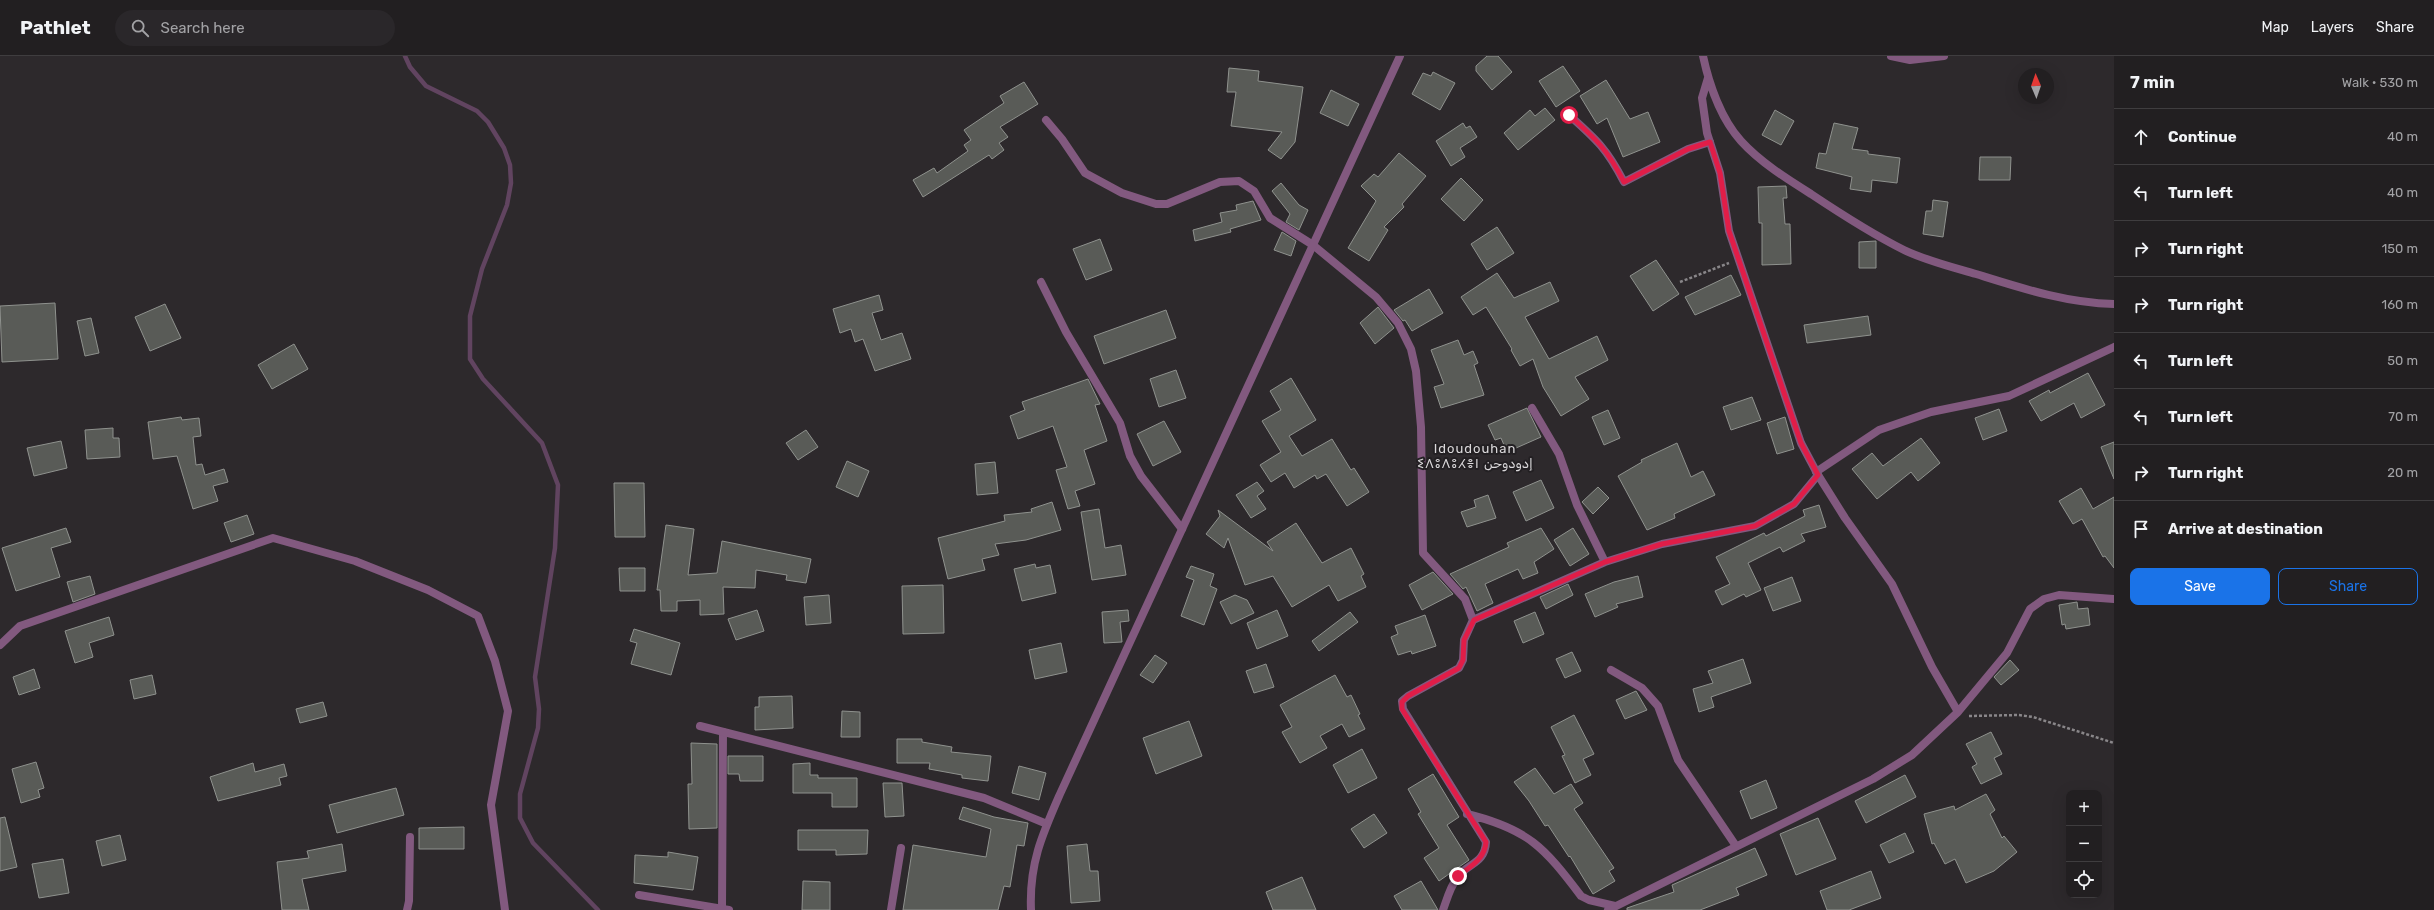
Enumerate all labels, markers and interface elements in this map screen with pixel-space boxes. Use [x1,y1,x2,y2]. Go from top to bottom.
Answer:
search box [115,10,395,46]
text: Pathlet [20,16,91,39]
icon: search [129,17,151,39]
text: Search here [161,19,245,37]
text: Map [2262,19,2289,36]
text: Layers [2311,19,2354,36]
text: Share [2376,19,2414,36]
north arrow [2018,68,2054,104]
text: 7 min [2130,72,2175,92]
text: Walk · 530 m [2342,75,2418,90]
route start [1560,106,1578,124]
icon: ahead [2130,126,2152,148]
text: Continue [2168,128,2237,146]
text: 40 m [2387,129,2418,144]
icon: left [2130,182,2152,204]
text: Turn left [2168,184,2233,202]
text: 40 m [2387,185,2418,200]
icon: right [2130,238,2152,260]
text: Turn right [2168,240,2243,258]
text: 150 m [2382,241,2418,256]
icon: right [2130,294,2152,316]
text: Turn right [2168,296,2243,314]
text: 160 m [2382,297,2418,312]
icon: left [2130,350,2152,372]
text: Turn left [2168,352,2233,370]
text: 50 m [2387,353,2418,368]
icon: left [2130,406,2152,428]
text: Turn left [2168,408,2233,426]
text: 70 m [2388,409,2418,424]
district label: Idoudouhan ⵉⴷⵓⴷⵓⵃⴻⵏ إدودوحن [1417,441,1533,472]
icon: right [2130,462,2152,484]
text: Turn right [2168,464,2243,482]
text: 20 m [2387,465,2418,480]
icon: arrive [2130,518,2152,540]
text: Arrive at destination [2168,520,2323,538]
button: Save [2130,568,2270,605]
button: Share [2278,568,2418,605]
map controls [2066,790,2102,898]
button: + [2066,790,2102,826]
button: − [2066,826,2102,862]
button: locate [2066,862,2102,898]
route end [1449,867,1467,885]

